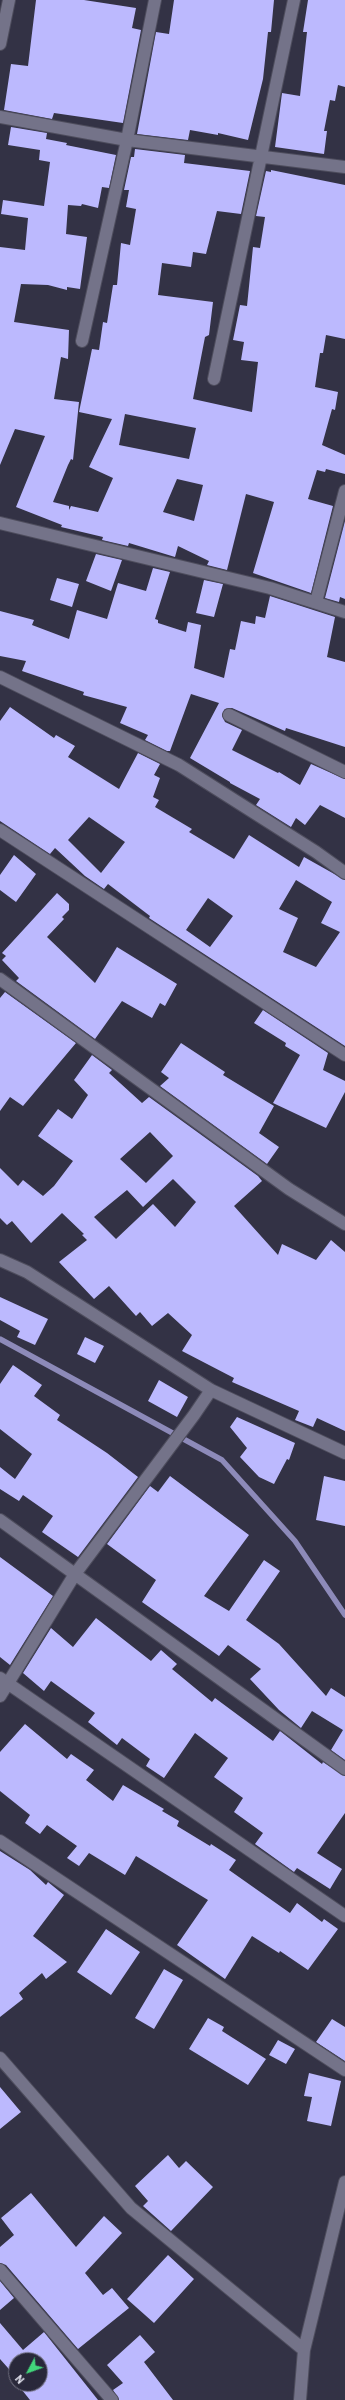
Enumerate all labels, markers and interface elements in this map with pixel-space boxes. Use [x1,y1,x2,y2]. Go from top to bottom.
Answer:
north arrow [8,2352,48,2392]
text: N [12,2373,27,2387]

